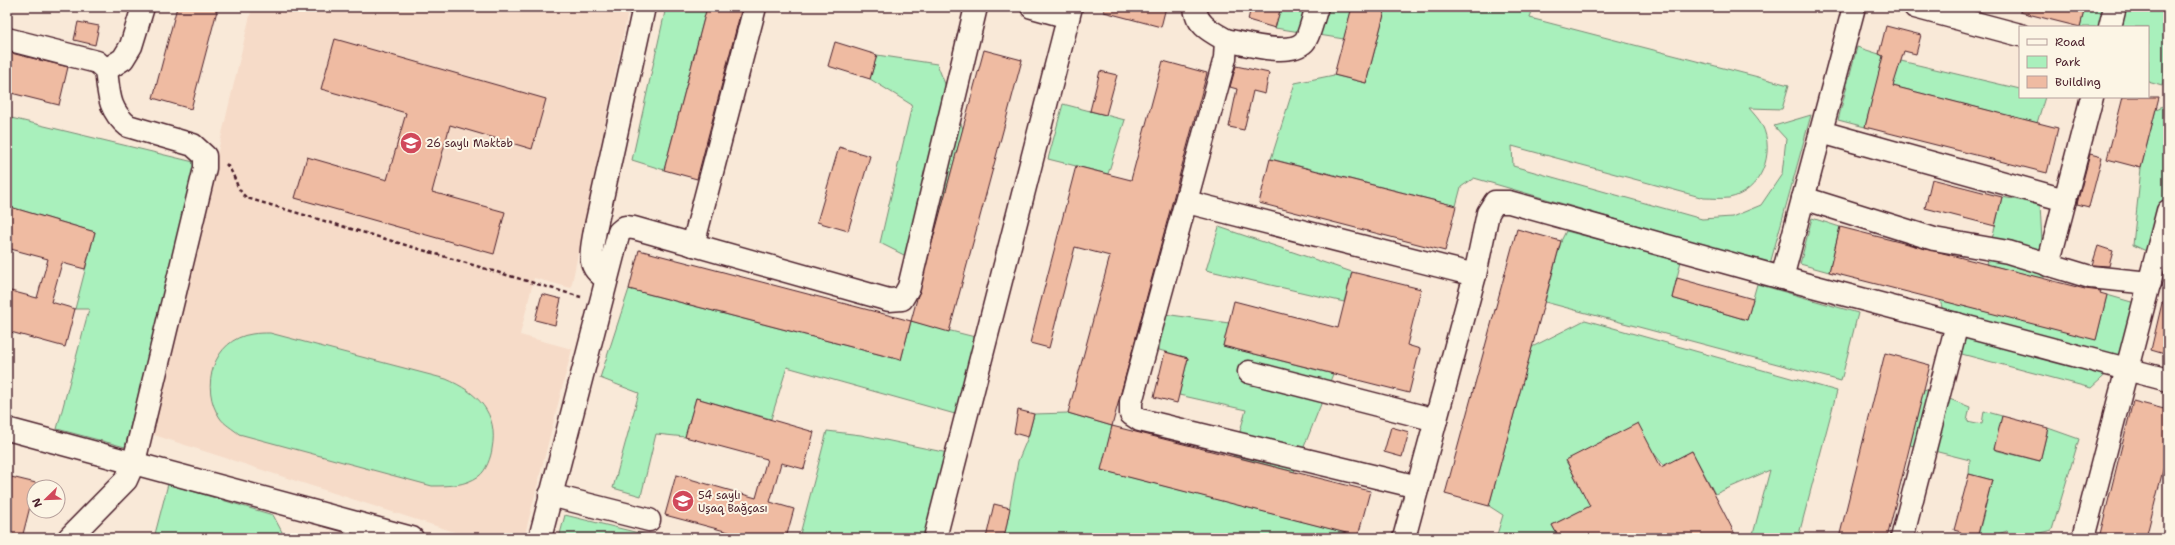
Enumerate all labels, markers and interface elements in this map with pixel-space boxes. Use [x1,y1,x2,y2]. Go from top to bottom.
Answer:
legend [2019,26,2149,98]
text: Road [2055,34,2086,50]
text: Park [2055,54,2081,70]
text: Building [2055,74,2101,90]
school or university icon: 26 saylı Məktəb [398,130,424,156]
place label: 26 saylı Məktəb [426,136,513,151]
north arrow [26,479,66,519]
school or university icon: 54 saylı Uşaq Bağçası [670,488,696,514]
place label: 54 saylı Uşaq Bağçası [698,488,768,516]
text: N [29,496,46,510]

